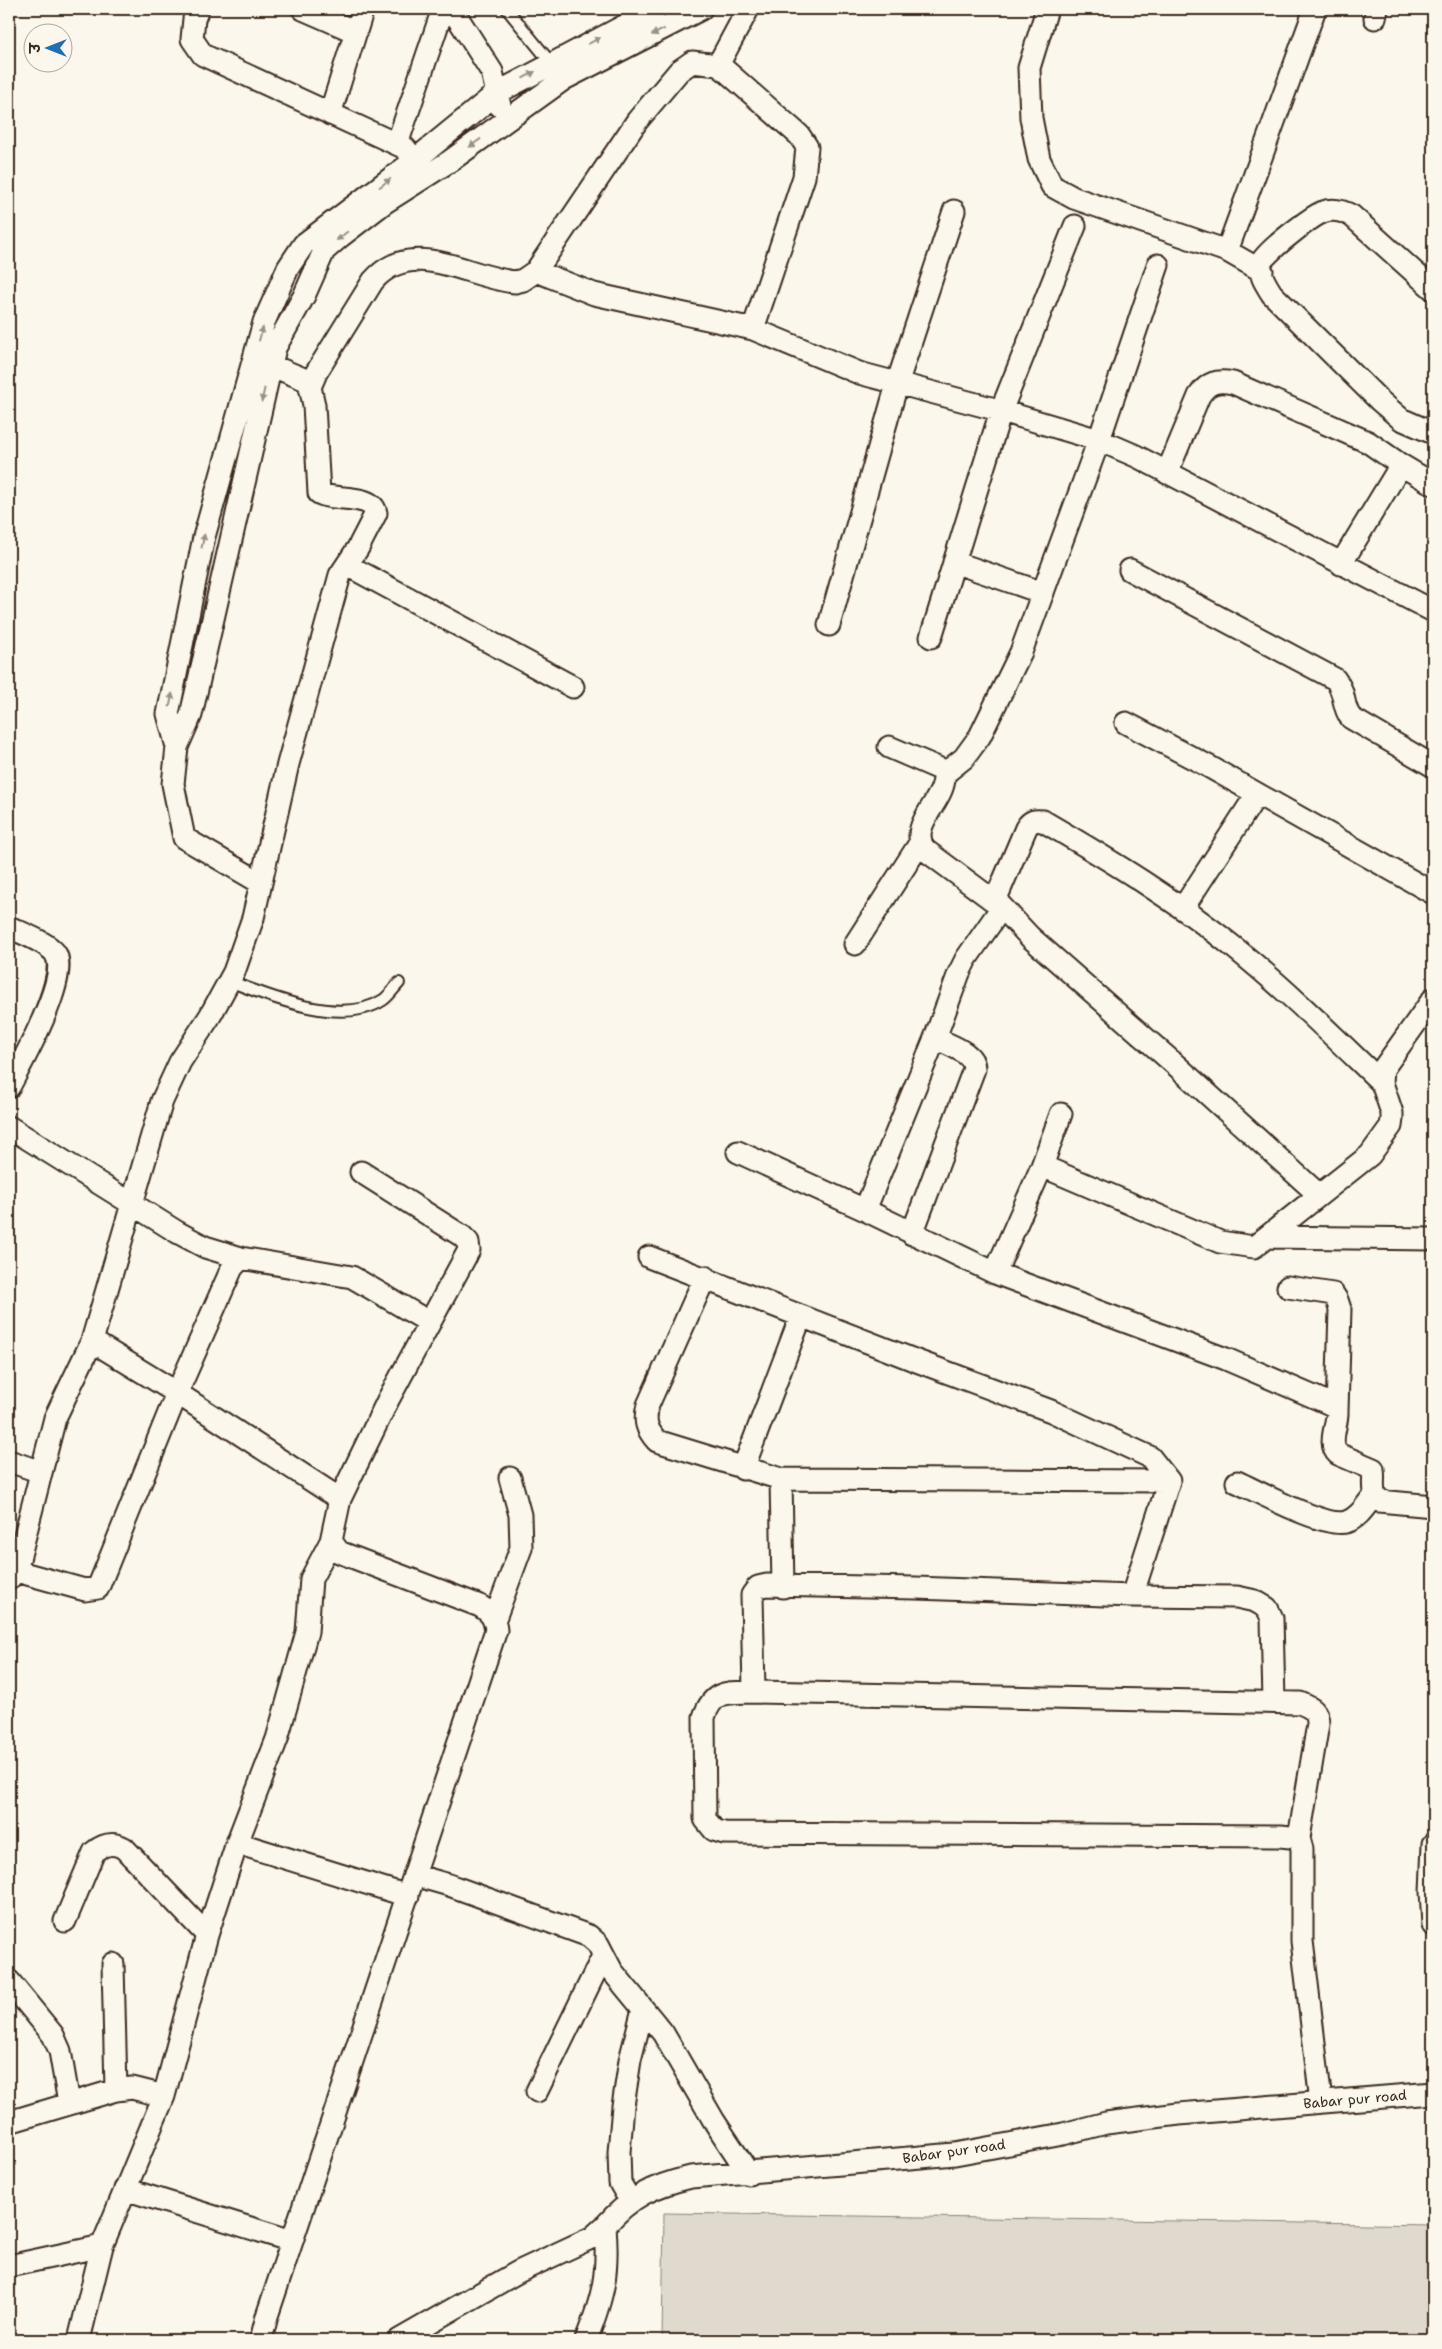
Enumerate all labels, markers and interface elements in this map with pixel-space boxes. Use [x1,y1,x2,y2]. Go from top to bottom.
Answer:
north arrow [22,22,72,72]
one-way arrow [651,28,665,36]
one-way arrow [587,37,601,45]
text: उ [26,42,44,55]
one-way arrow [522,71,535,80]
one-way arrow [468,138,482,148]
one-way arrow [378,177,391,188]
one-way arrow [336,231,349,242]
one-way arrow [257,326,265,341]
one-way arrow [259,387,267,402]
one-way arrow [199,533,207,549]
one-way arrow [167,693,175,708]
street label: Babar pur road [1302,2085,1408,2112]
street label: Babar pur road [901,2135,1007,2167]

